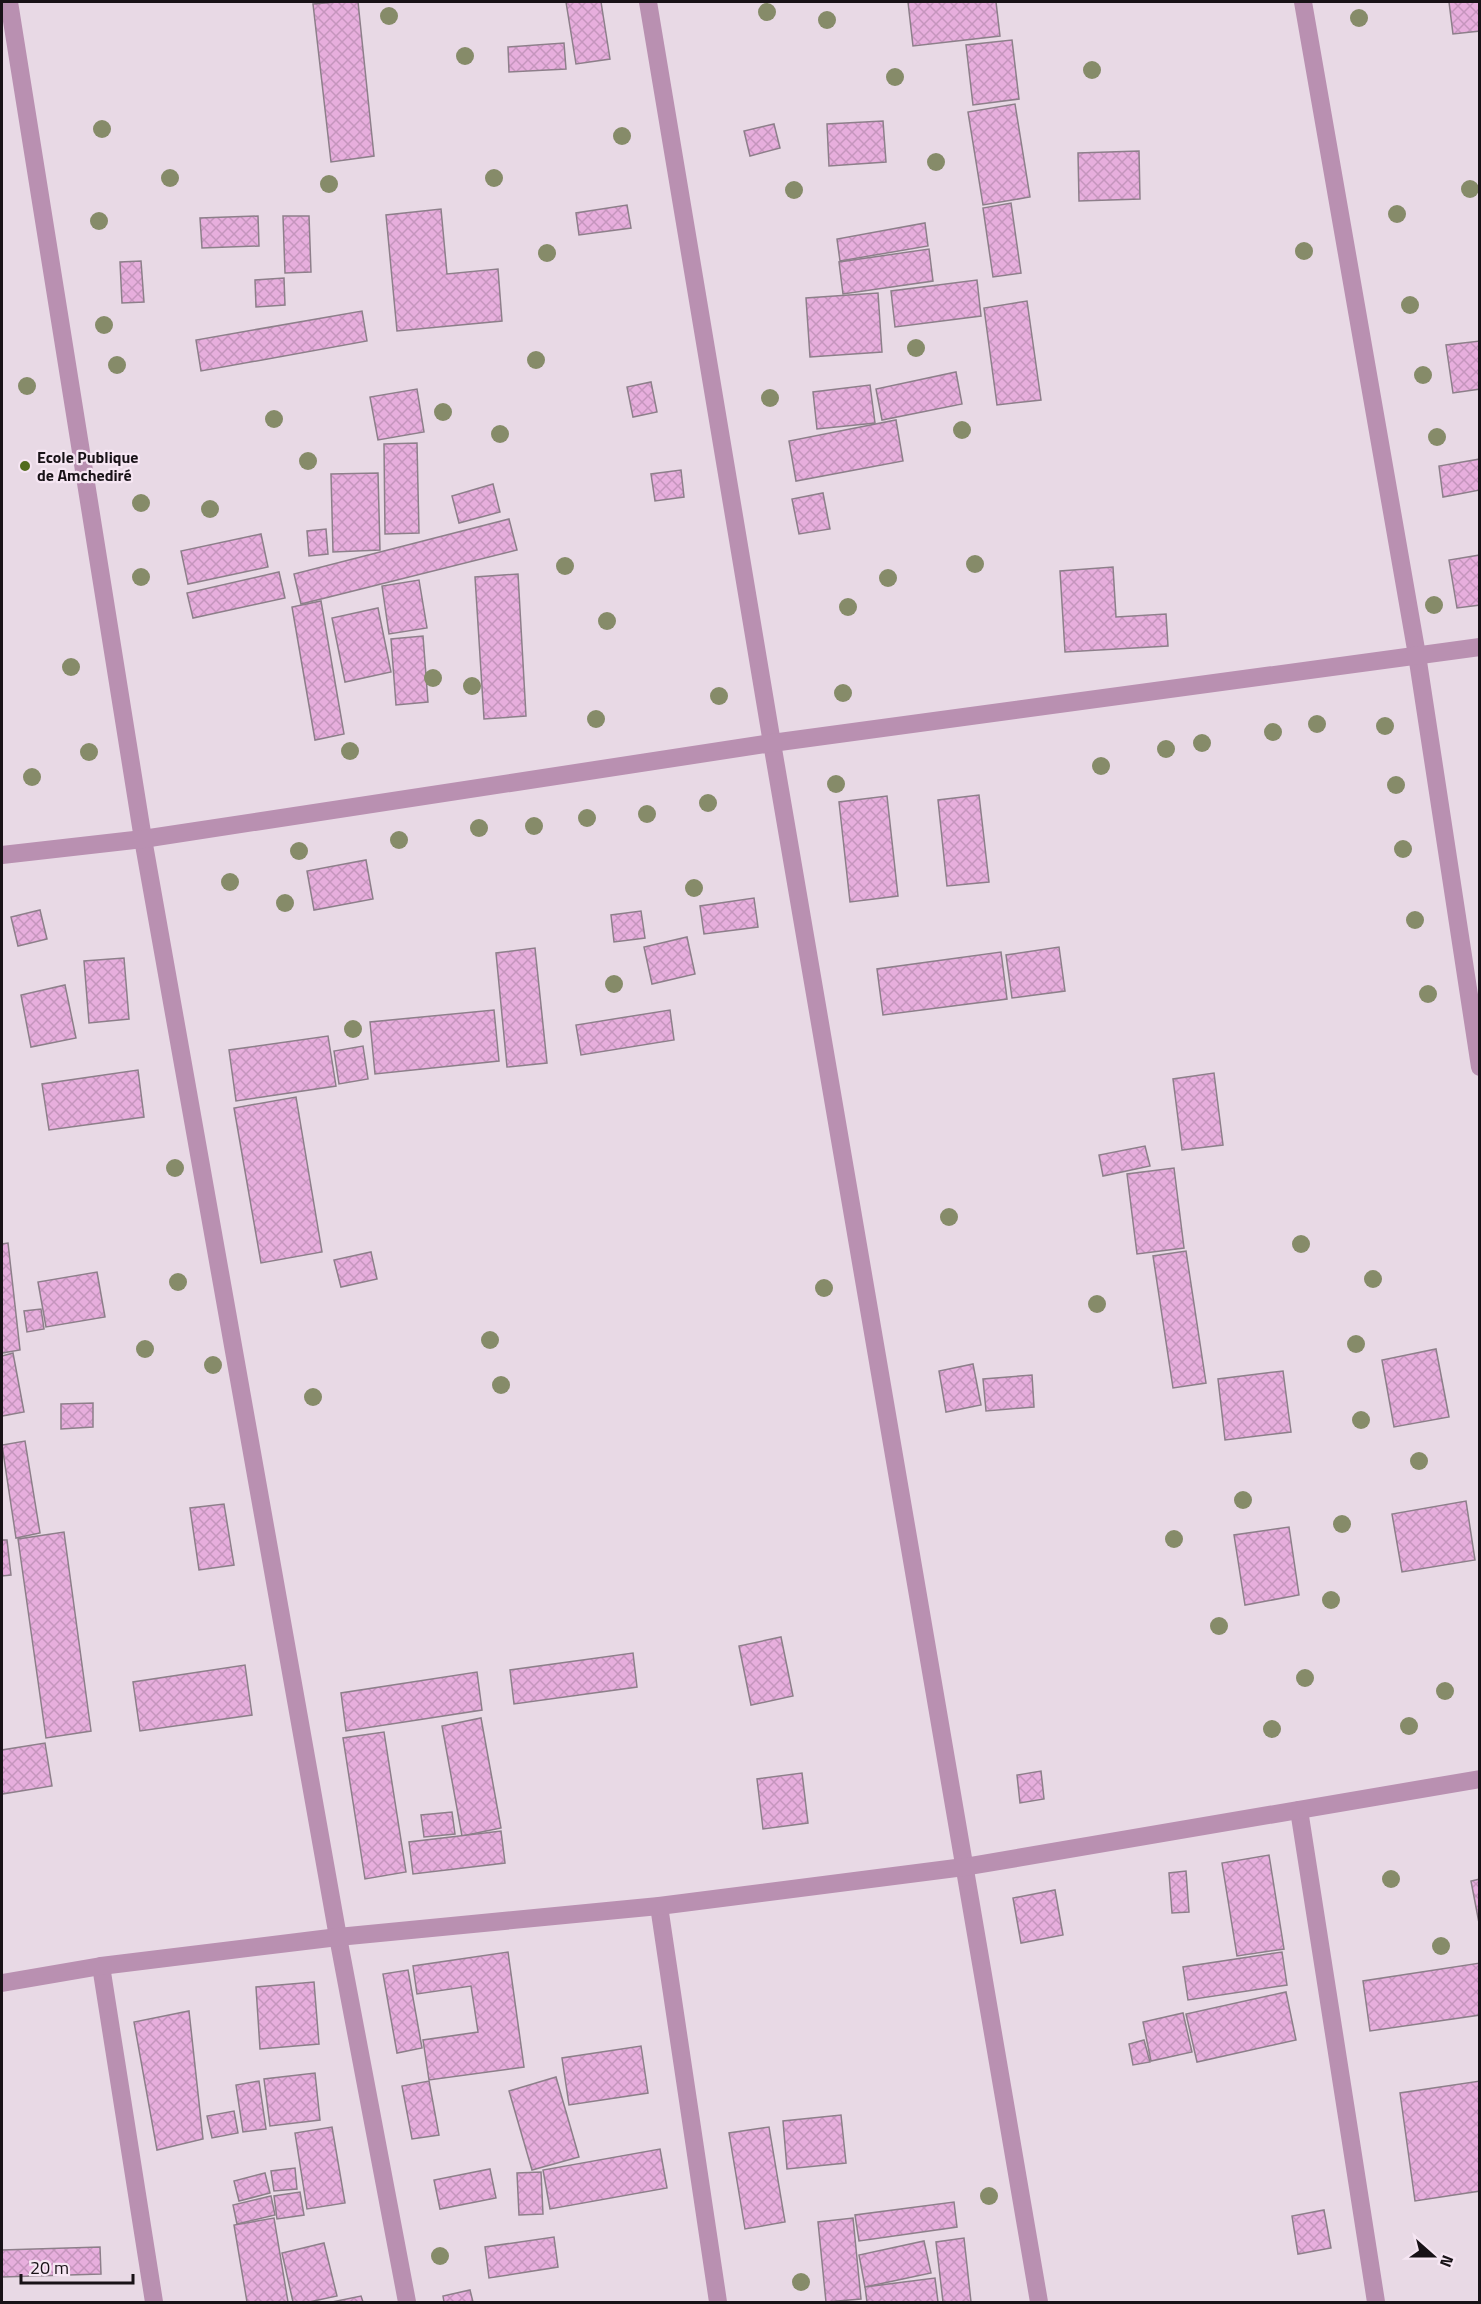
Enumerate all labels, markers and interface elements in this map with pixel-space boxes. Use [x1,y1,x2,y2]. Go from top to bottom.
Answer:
place label: Ecole Publique de Amchediré [37,445,138,487]
marker: Ecole Publique de Amchediré [18,459,32,473]
north arrow [1403,2226,1463,2286]
scale bar [21,2247,134,2285]
text: N [1434,2252,1460,2271]
text: 20 m [30,2254,69,2281]

